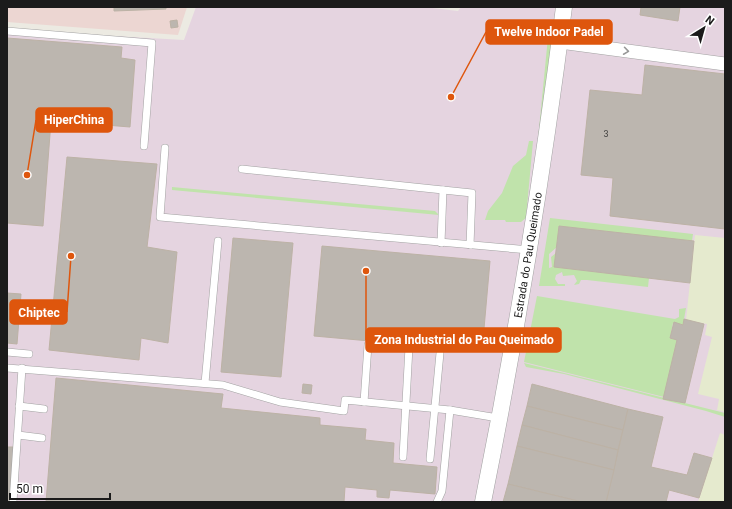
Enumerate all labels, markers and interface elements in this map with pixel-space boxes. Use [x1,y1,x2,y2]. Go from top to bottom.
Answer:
north arrow [684,8,724,48]
text: N [703,13,717,28]
callout: Twelve Indoor Padel [486,20,612,44]
text: Twelve Indoor Padel [494,25,604,39]
one-way arrow [623,46,629,55]
callout: HiperChina [36,108,112,132]
text: HiperChina [44,113,105,127]
house number: 3 [603,129,609,139]
street label: Estrada do Pau Queimado [512,191,545,319]
callout: Chiptec [10,300,67,324]
text: Chiptec [18,306,60,320]
callout: Zona Industrial do Pau Queimado [366,328,561,352]
text: Zona Industrial do Pau Queimado [374,333,554,347]
scale bar [10,475,110,501]
text: 50 m [16,482,43,496]

